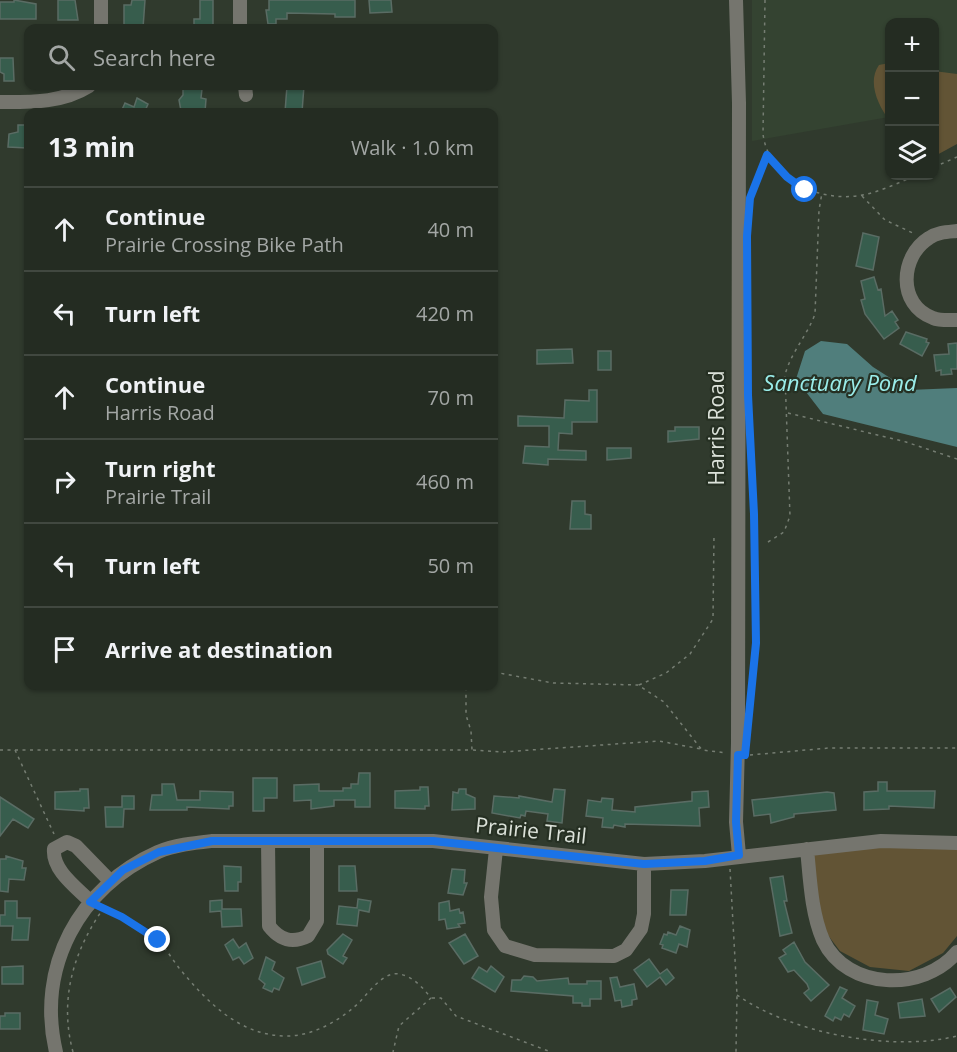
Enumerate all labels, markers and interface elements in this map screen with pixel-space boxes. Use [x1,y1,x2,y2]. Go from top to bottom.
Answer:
map controls [885,18,939,180]
button: + [885,18,939,72]
search box [24,24,498,90]
icon: search [45,41,78,74]
text: Search here [93,42,216,72]
button: − [885,72,939,126]
button: layers [885,126,939,180]
text: 13 min [48,129,135,165]
text: Walk · 1.0 km [351,134,474,161]
route start [791,176,817,202]
text: Continue [105,201,205,231]
icon: ahead [48,213,81,246]
text: 40 m [427,216,474,243]
text: Prairie Crossing Bike Path [105,231,344,258]
icon: left [48,297,81,330]
text: Turn left [105,298,200,328]
text: 420 m [416,300,474,327]
water label: Sanctuary Pond [763,367,918,397]
text: Continue [105,369,205,399]
street label: Harris Road [702,370,730,486]
icon: ahead [48,381,81,414]
text: 70 m [427,384,474,411]
text: Harris Road [105,399,215,426]
text: Turn right [105,453,216,483]
icon: right [48,465,81,498]
text: 460 m [416,468,474,495]
text: Prairie Trail [105,483,211,510]
icon: left [48,549,81,582]
text: Turn left [105,550,200,580]
text: 50 m [427,552,474,579]
icon: arrive [48,633,81,666]
text: Arrive at destination [105,634,333,664]
street label: Prairie Trail [474,810,588,850]
route end [144,926,170,952]

